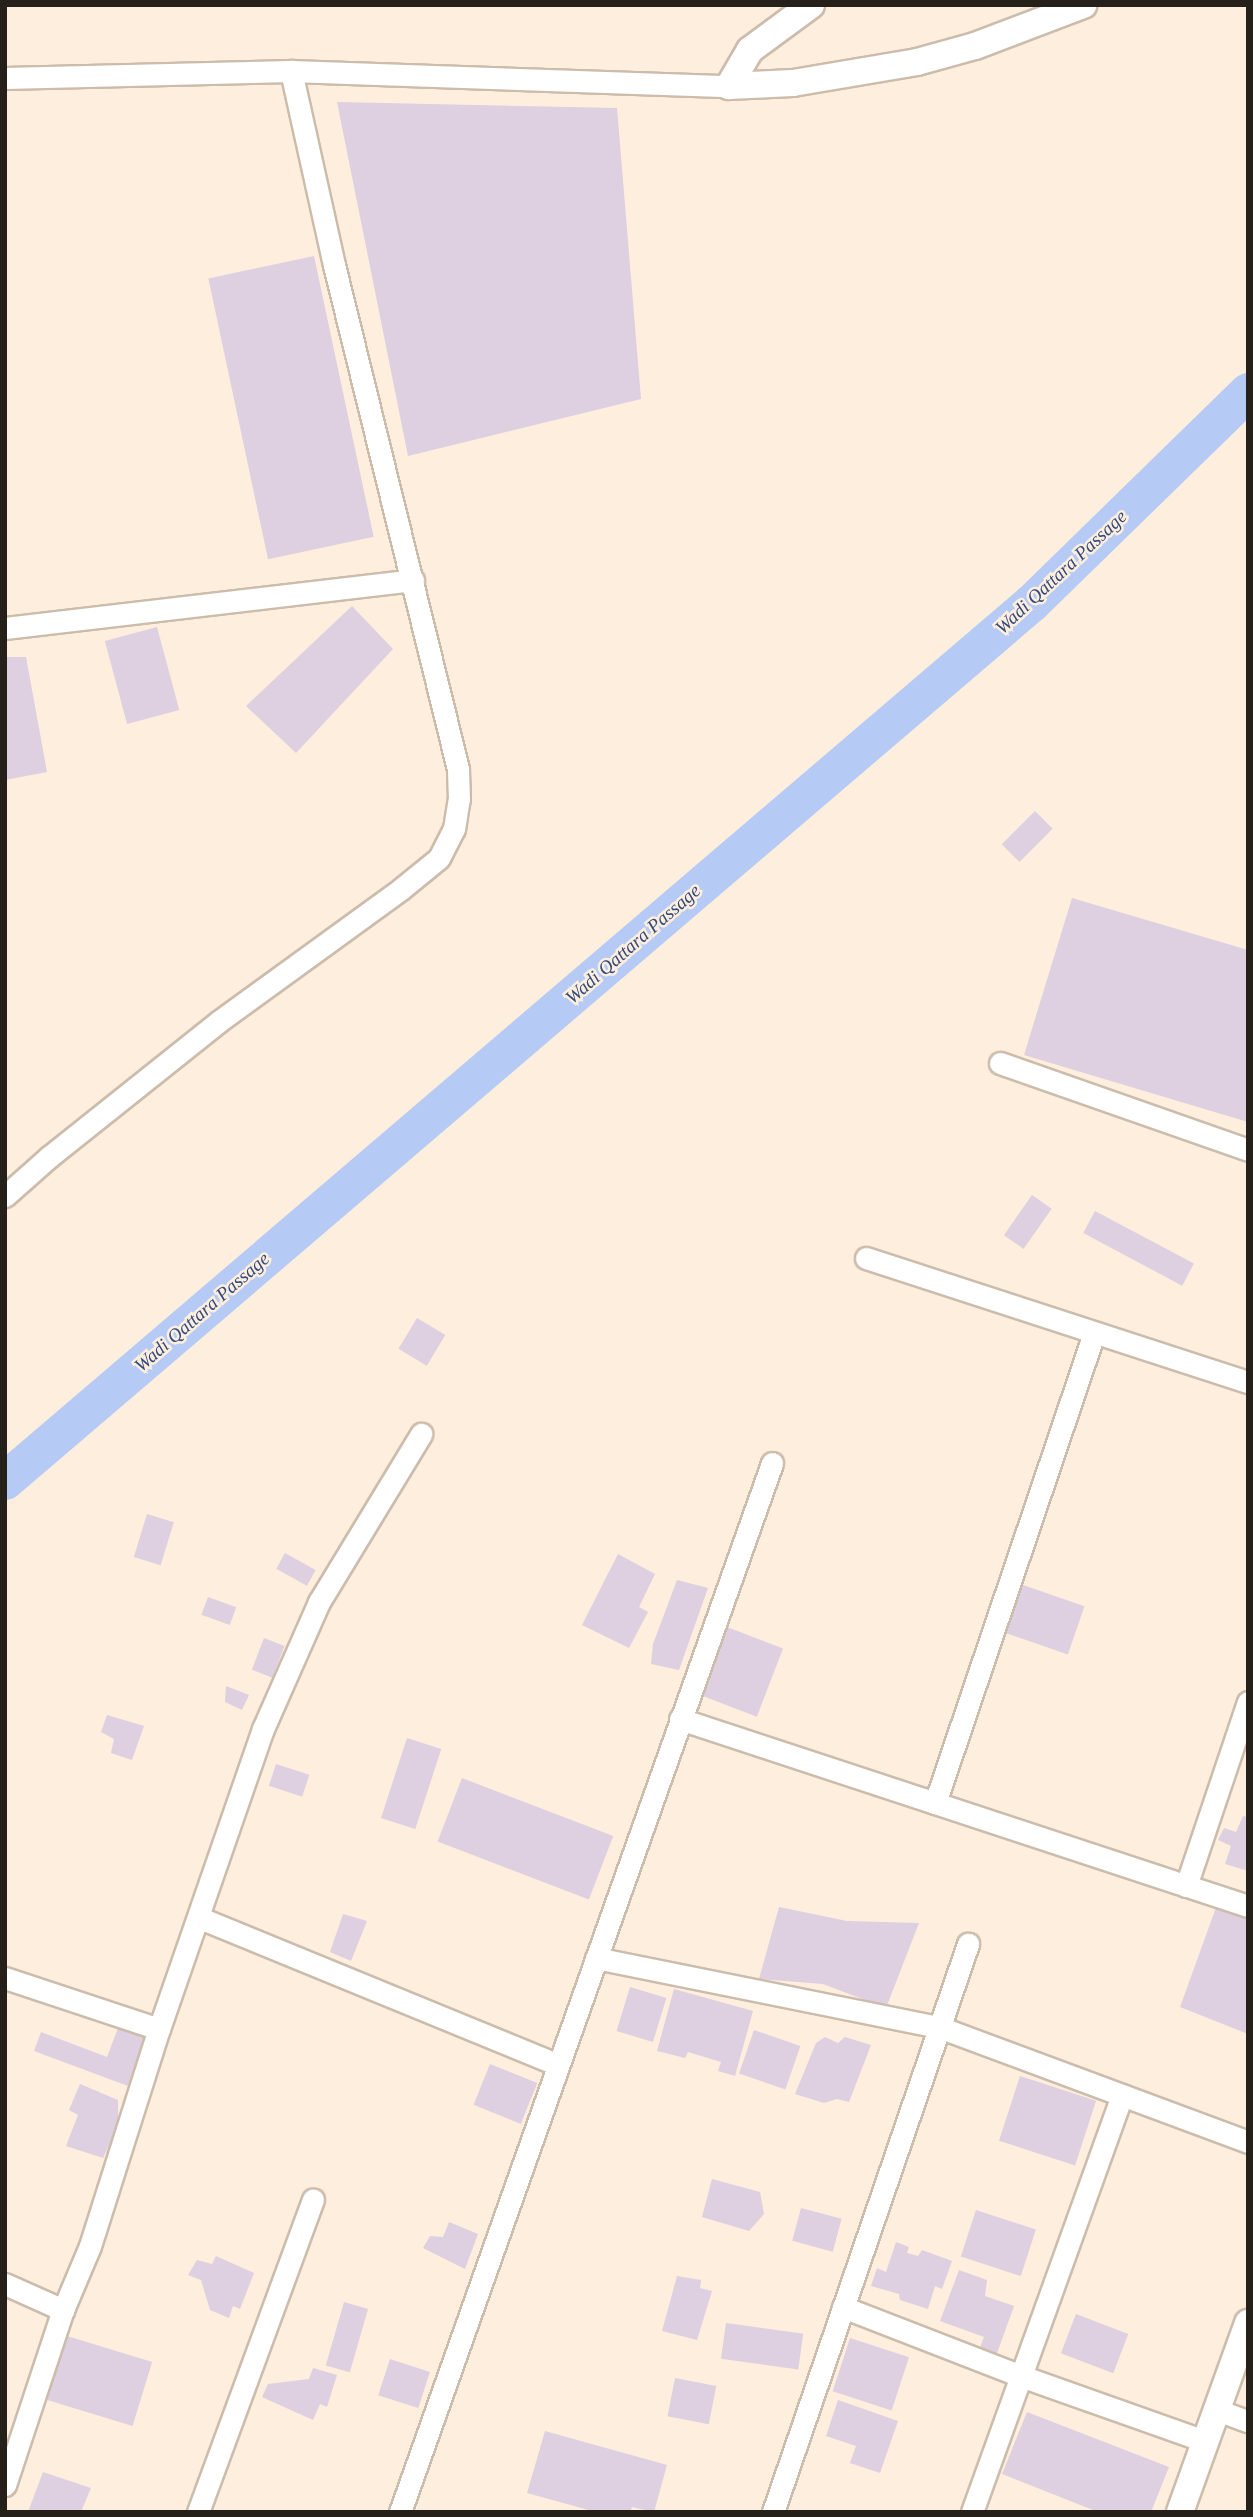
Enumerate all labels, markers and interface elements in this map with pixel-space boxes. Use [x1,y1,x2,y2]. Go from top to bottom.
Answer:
water label: Wadi Qattara Passage [991,505,1131,639]
water label: Wadi Qattara Passage [561,879,705,1009]
water label: Wadi Qattara Passage [130,1247,274,1377]

